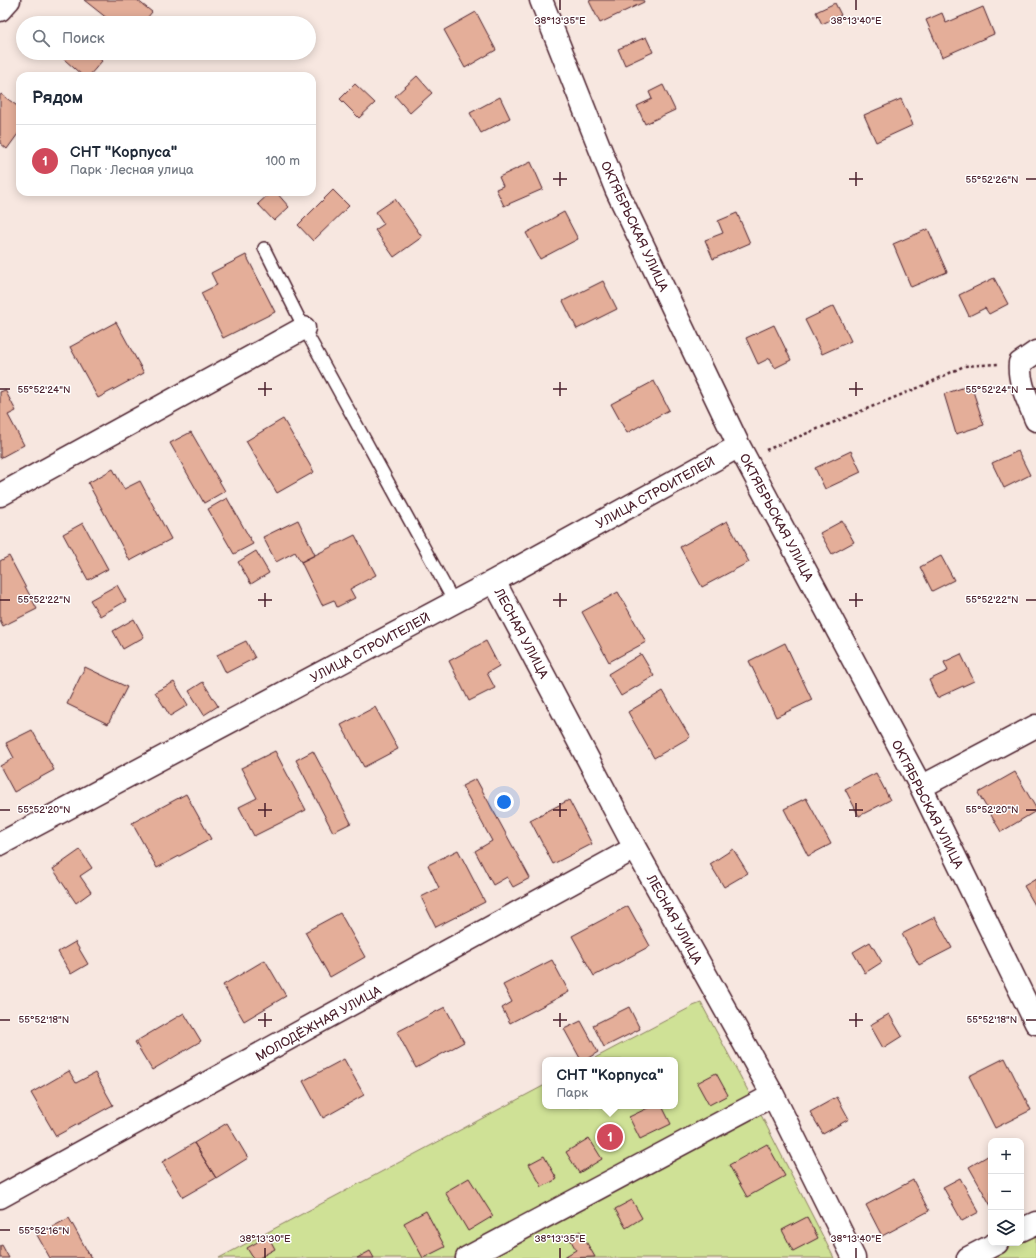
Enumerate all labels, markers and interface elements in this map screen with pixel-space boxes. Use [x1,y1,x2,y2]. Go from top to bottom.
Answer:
text: 38°13'35"E [534,15,586,27]
text: 38°13'40"E [830,15,882,27]
search box [16,16,316,60]
icon: search [30,27,52,49]
text: Поиск [62,29,105,48]
text: Рядом [32,88,83,108]
text: СНТ "Корпуса" [70,143,177,162]
text: 1 [42,153,48,169]
text: 100 m [265,153,300,169]
street label: ОКТЯБРЬСКАЯ УЛИЦА [597,159,671,294]
text: Парк · Лесная улица [70,162,194,178]
text: 55°52'26"N [965,174,1019,186]
text: 55°52'24"N [18,384,70,396]
text: 55°52'24"N [966,384,1018,396]
street label: ОКТЯБРЬСКАЯ УЛИЦА [736,451,817,584]
street label: УЛИЦА СТРОИТЕЛЕЙ [593,453,718,532]
street label: ЛЕСНАЯ УЛИЦА [490,585,552,681]
text: 55°52'22"N [18,594,70,606]
text: 55°52'22"N [966,594,1018,606]
street label: УЛИЦА СТРОИТЕЛЕЙ [308,609,433,686]
street label: ОКТЯБРЬСКАЯ УЛИЦА [888,738,967,872]
your location [494,792,514,812]
text: 55°52'20"N [18,804,70,816]
text: 55°52'20"N [966,804,1018,816]
street label: ЛЕСНАЯ УЛИЦА [642,871,705,967]
street label: МОЛОДЁЖНАЯ УЛИЦА [253,983,384,1065]
text: 55°52'18"N [19,1014,69,1026]
text: 55°52'18"N [967,1014,1017,1026]
popup [542,1057,678,1109]
text: СНТ "Корпуса" [556,1066,664,1085]
text: Парк [556,1085,588,1101]
pin: 1 [597,1122,623,1152]
map controls [988,1138,1024,1246]
button: + [988,1138,1024,1174]
button: − [988,1174,1024,1210]
button: layers [988,1210,1024,1246]
text: 55°52'16"N [18,1225,70,1237]
text: 38°13'30"E [239,1233,291,1245]
text: 38°13'35"E [534,1233,586,1245]
text: 38°13'40"E [830,1233,882,1245]

